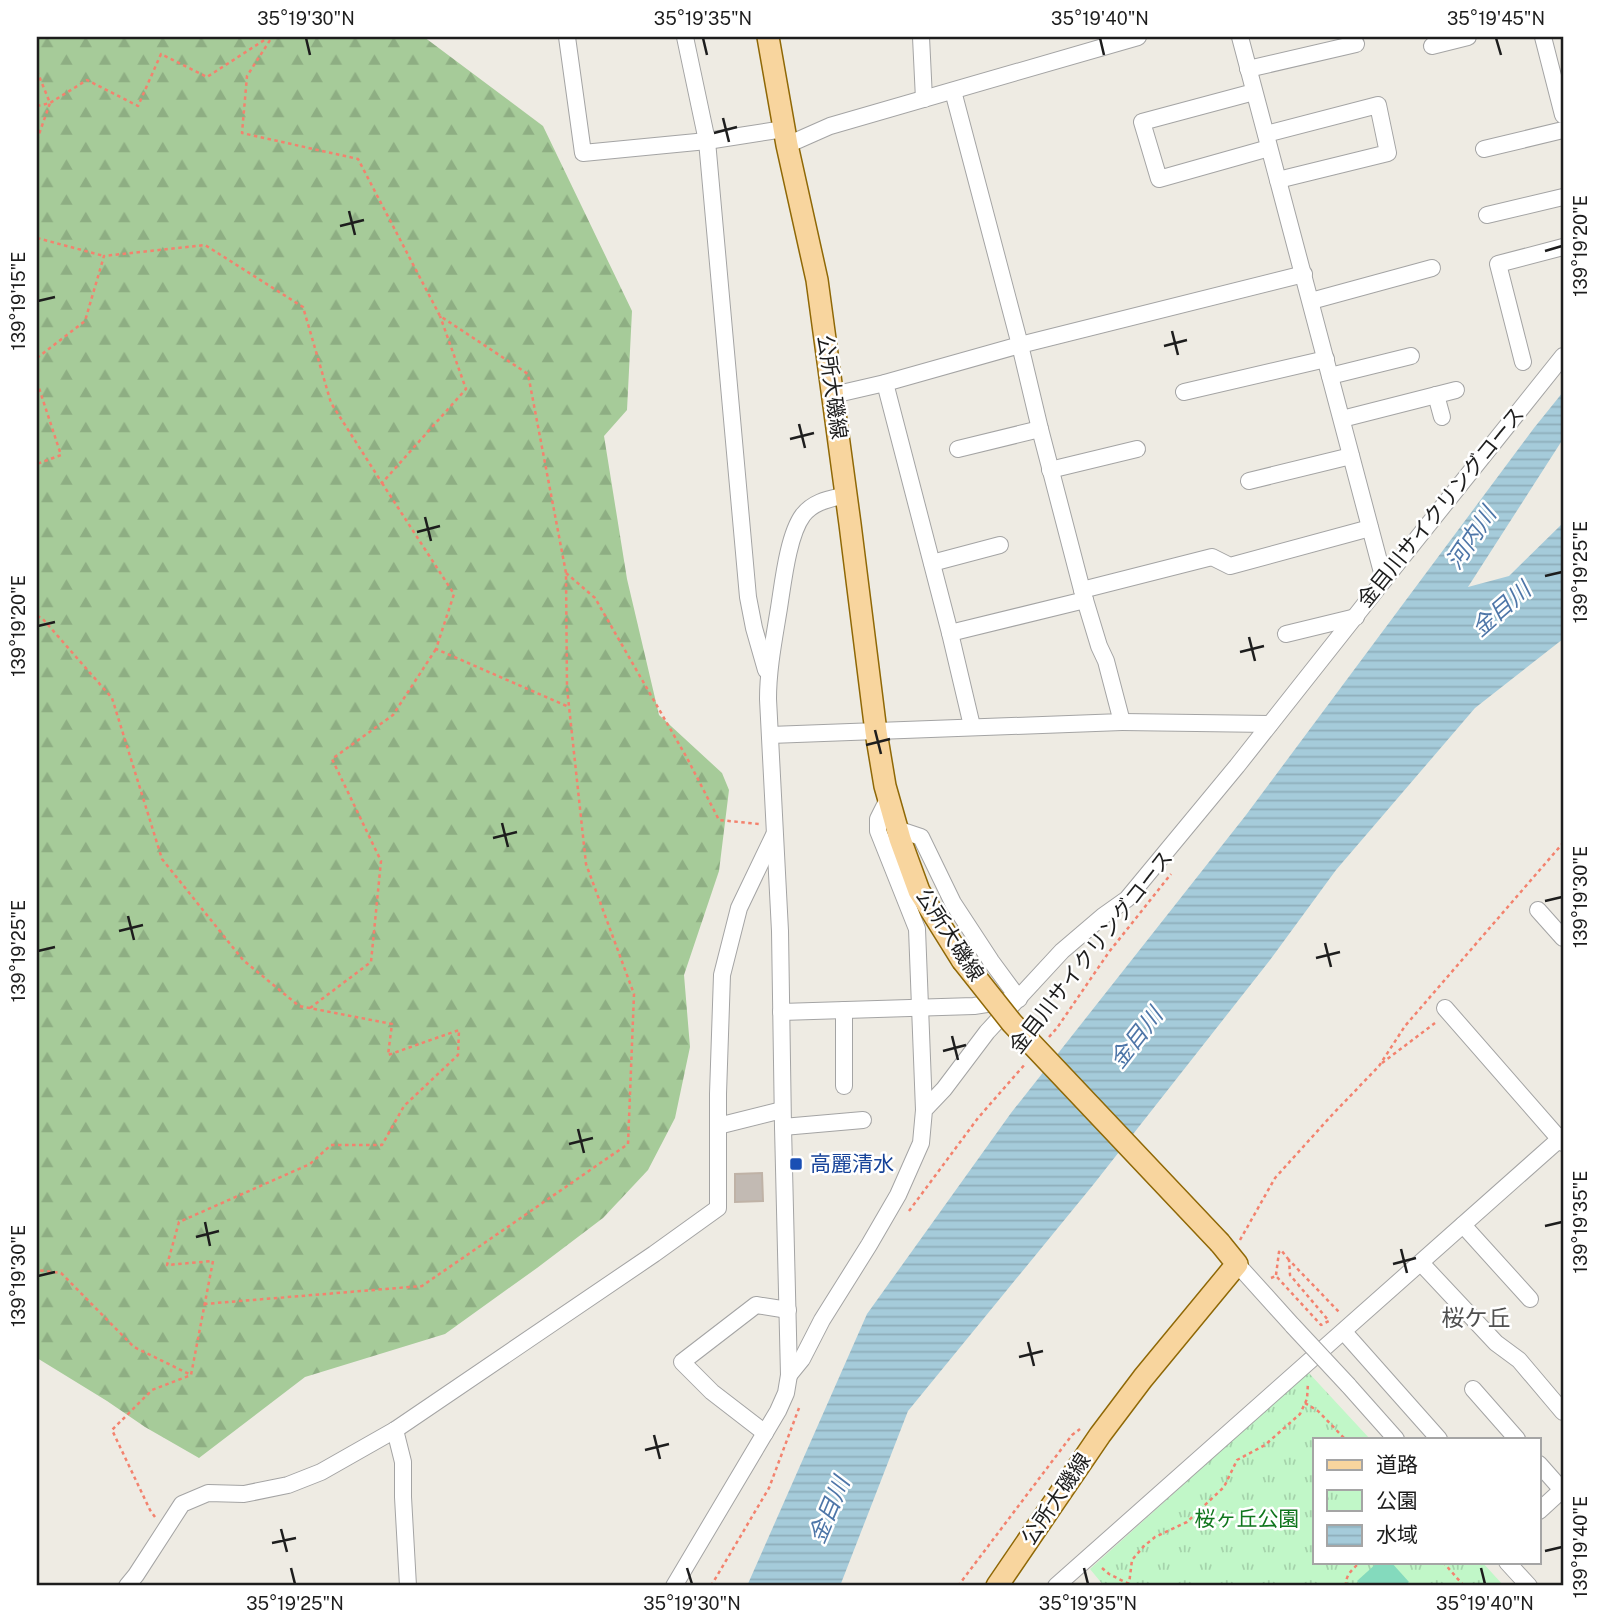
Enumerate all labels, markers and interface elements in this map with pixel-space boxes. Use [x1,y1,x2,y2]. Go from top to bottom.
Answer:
text: 35°19'30"N [257,8,355,29]
text: 35°19'35"N [654,8,752,29]
text: 35°19'40"N [1051,8,1149,29]
text: 35°19'45"N [1447,8,1545,29]
text: 139°19'20"E [1570,195,1591,297]
text: 139°19'15"E [8,252,29,350]
street label: 公所大磯線 [813,333,852,441]
street label: 金目川サイクリングコース [1352,401,1530,613]
water label: 河内川 [1440,499,1503,574]
text: 139°19'25"E [1570,521,1591,623]
text: 139°19'20"E [8,575,29,677]
water label: 金目川 [1466,576,1536,642]
street label: 金目川サイクリングコース [1003,845,1179,1059]
text: 139°19'30"E [1570,846,1591,948]
street label: 公所大磯線 [911,884,989,986]
text: 139°19'25"E [8,900,29,1002]
water label: 金目川 [1104,1002,1168,1074]
place label: 高麗清水 [810,1151,894,1176]
marker: 高麗清水 [788,1156,804,1172]
text: 139°19'35"E [1570,1171,1591,1273]
text: 139°19'30"E [8,1225,29,1327]
district label: 桜ケ丘 [1442,1304,1511,1331]
legend [1313,1438,1540,1564]
street label: 公所大磯線 [1016,1448,1095,1549]
text: 道路 [1376,1452,1418,1477]
water label: 金目川 [803,1470,856,1547]
text: 公園 [1376,1488,1418,1513]
text: 139°19'40"E [1570,1496,1591,1598]
park label: 桜ヶ丘公園 [1195,1506,1300,1531]
text: 水域 [1376,1522,1418,1547]
text: 35°19'25"N [246,1593,344,1614]
text: 35°19'30"N [643,1593,741,1614]
text: 35°19'35"N [1039,1593,1137,1614]
text: 35°19'40"N [1436,1593,1534,1614]

